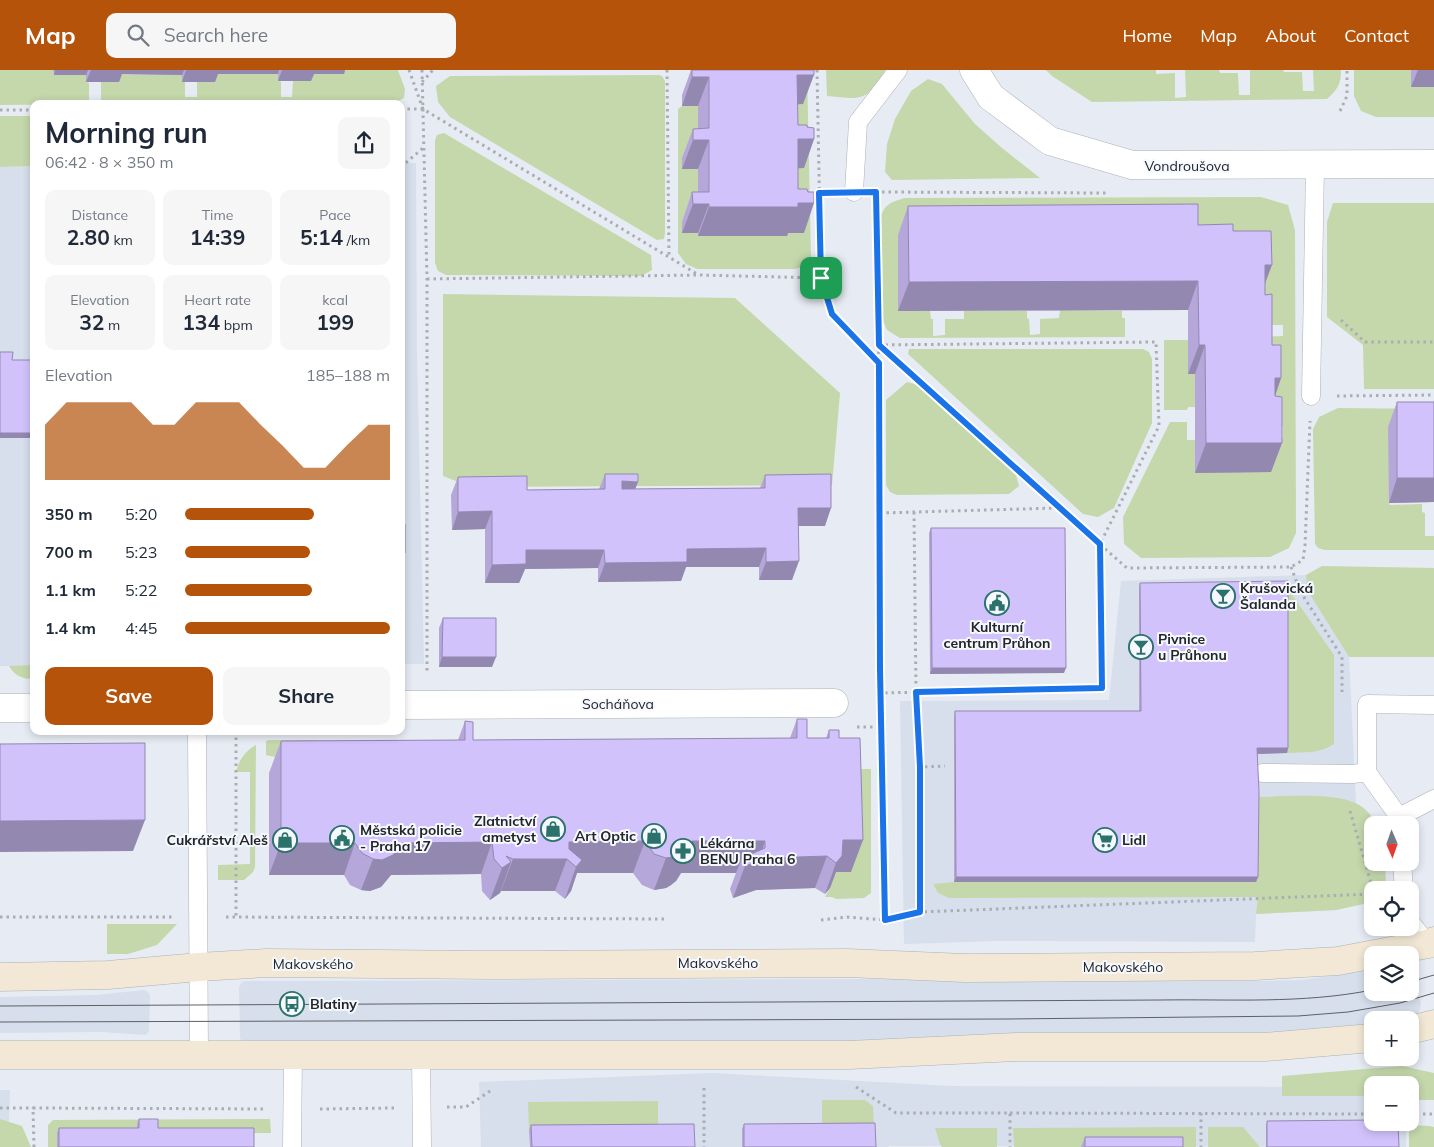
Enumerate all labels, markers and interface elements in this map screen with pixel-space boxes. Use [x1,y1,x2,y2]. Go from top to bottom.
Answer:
search box [106,13,456,58]
text: Map [25,20,76,50]
icon: search [124,21,152,49]
text: Search here [164,23,268,47]
text: Home [1122,24,1172,47]
text: Map [1200,24,1237,47]
text: About [1265,24,1316,47]
text: Contact [1344,24,1409,47]
text: Morning run [45,115,208,150]
button: share [338,117,390,169]
text: 06:42 · 8 × 350 m [45,152,174,172]
street label: Vondroušova [1144,157,1230,175]
text: Distance [72,206,128,224]
text: Time [202,206,233,224]
text: Pace [319,206,351,224]
text: 2.80 [67,224,110,250]
text: 14:39 [190,224,245,250]
text: 5:14 [300,224,343,250]
text: km [110,231,133,249]
text: /km [343,231,370,249]
pin [800,257,842,299]
icon: arrive [807,264,835,292]
text: Elevation [70,291,129,309]
text: Heart rate [184,291,251,309]
text: kcal [322,291,348,309]
text: 32 [79,309,104,335]
text: 134 [182,309,220,335]
text: 199 [316,309,354,335]
text: m [104,316,120,334]
text: bpm [220,316,253,334]
text: Elevation [45,365,113,385]
text: 185–188 m [306,365,390,385]
text: 350 m [45,504,93,524]
text: 5:20 [125,504,157,524]
text: 700 m [45,542,93,562]
text: 5:23 [125,542,157,562]
place label: Krušovická Šalanda [1240,579,1313,613]
text: 1.1 km [45,580,96,600]
text: 5:22 [125,580,157,600]
bar icon: Krušovická Šalanda [1210,583,1236,609]
public building icon: Kulturní centrum Průhon [984,590,1010,616]
text: 1.4 km [45,618,96,638]
text: 4:45 [125,618,157,638]
place label: Kulturní centrum Průhon [944,618,1050,652]
place label: Pivnice u Průhonu [1158,630,1227,664]
bar icon: Pivnice u Průhonu [1128,634,1154,660]
button: Save [45,667,213,725]
button: Share [223,667,390,725]
street label: Socháňova [582,695,654,713]
place label: Zlatnictví ametyst [474,812,537,846]
shop icon: Zlatnictví ametyst [540,816,566,842]
north arrow [1364,816,1419,871]
map controls [1364,816,1419,1131]
place label: Městská policie - Praha 17 [360,821,462,855]
shop icon: Art Optic [641,823,667,849]
public building icon: Městská policie - Praha 17 [329,825,355,851]
shop icon: Cukrářství Aleš [272,827,298,853]
place label: Art Optic [575,827,636,845]
supermarket icon: Lidl [1092,827,1118,853]
place label: Cukrářství Aleš [167,831,268,849]
place label: Lidl [1122,831,1146,849]
place label: Lékárna BENU Praha 6 [700,834,795,868]
pharmacy icon: Lékárna BENU Praha 6 [670,838,696,864]
button: locate [1364,881,1419,936]
button: layers [1364,946,1419,1001]
street label: Makovského [678,954,758,972]
street label: Makovského [273,955,353,973]
street label: Makovského [1083,958,1163,976]
bus stop icon: Blatiny [279,991,305,1017]
place label: Blatiny [310,995,357,1013]
button: + [1364,1011,1419,1066]
button: − [1364,1076,1419,1131]

